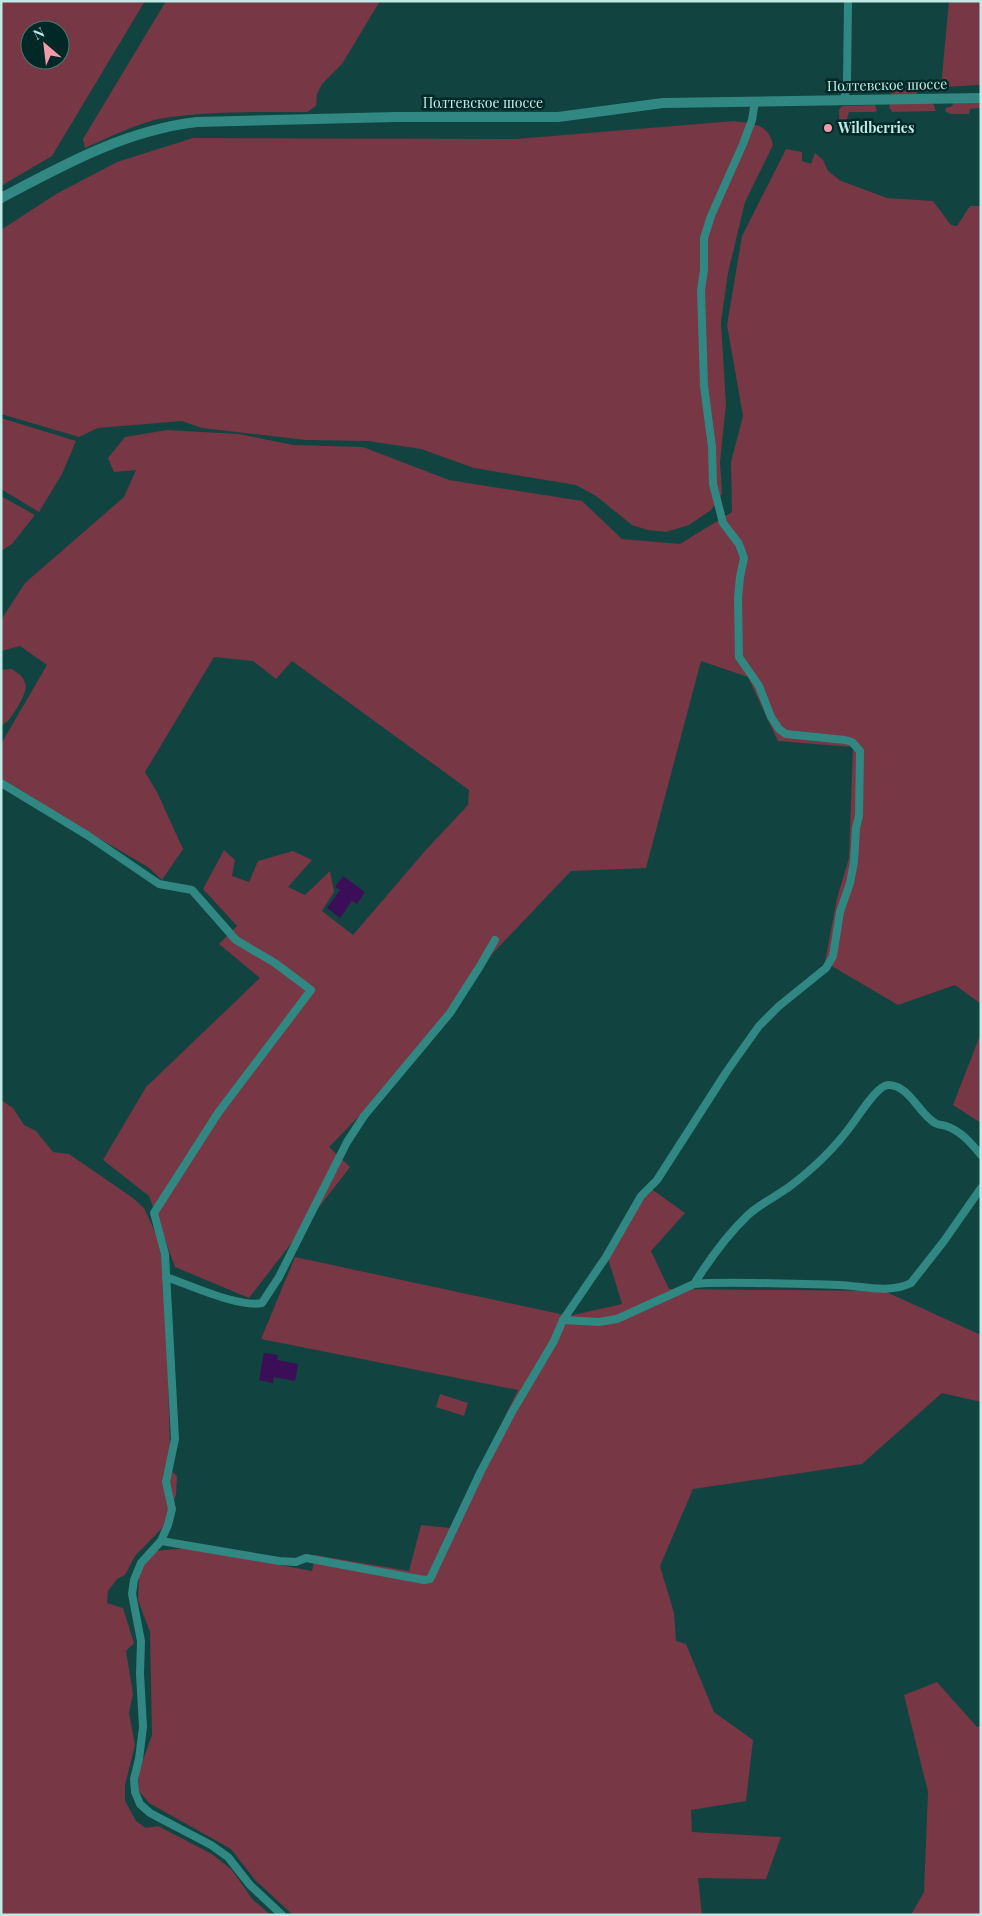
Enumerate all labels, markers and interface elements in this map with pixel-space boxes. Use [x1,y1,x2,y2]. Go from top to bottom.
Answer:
north arrow [20,20,70,70]
text: N [30,22,48,44]
street label: Полтевское шоссе [827,74,947,95]
street label: Полтевское шоссе [423,93,543,112]
place label: Wildberries [837,118,914,137]
marker: Wildberries [822,122,834,134]

